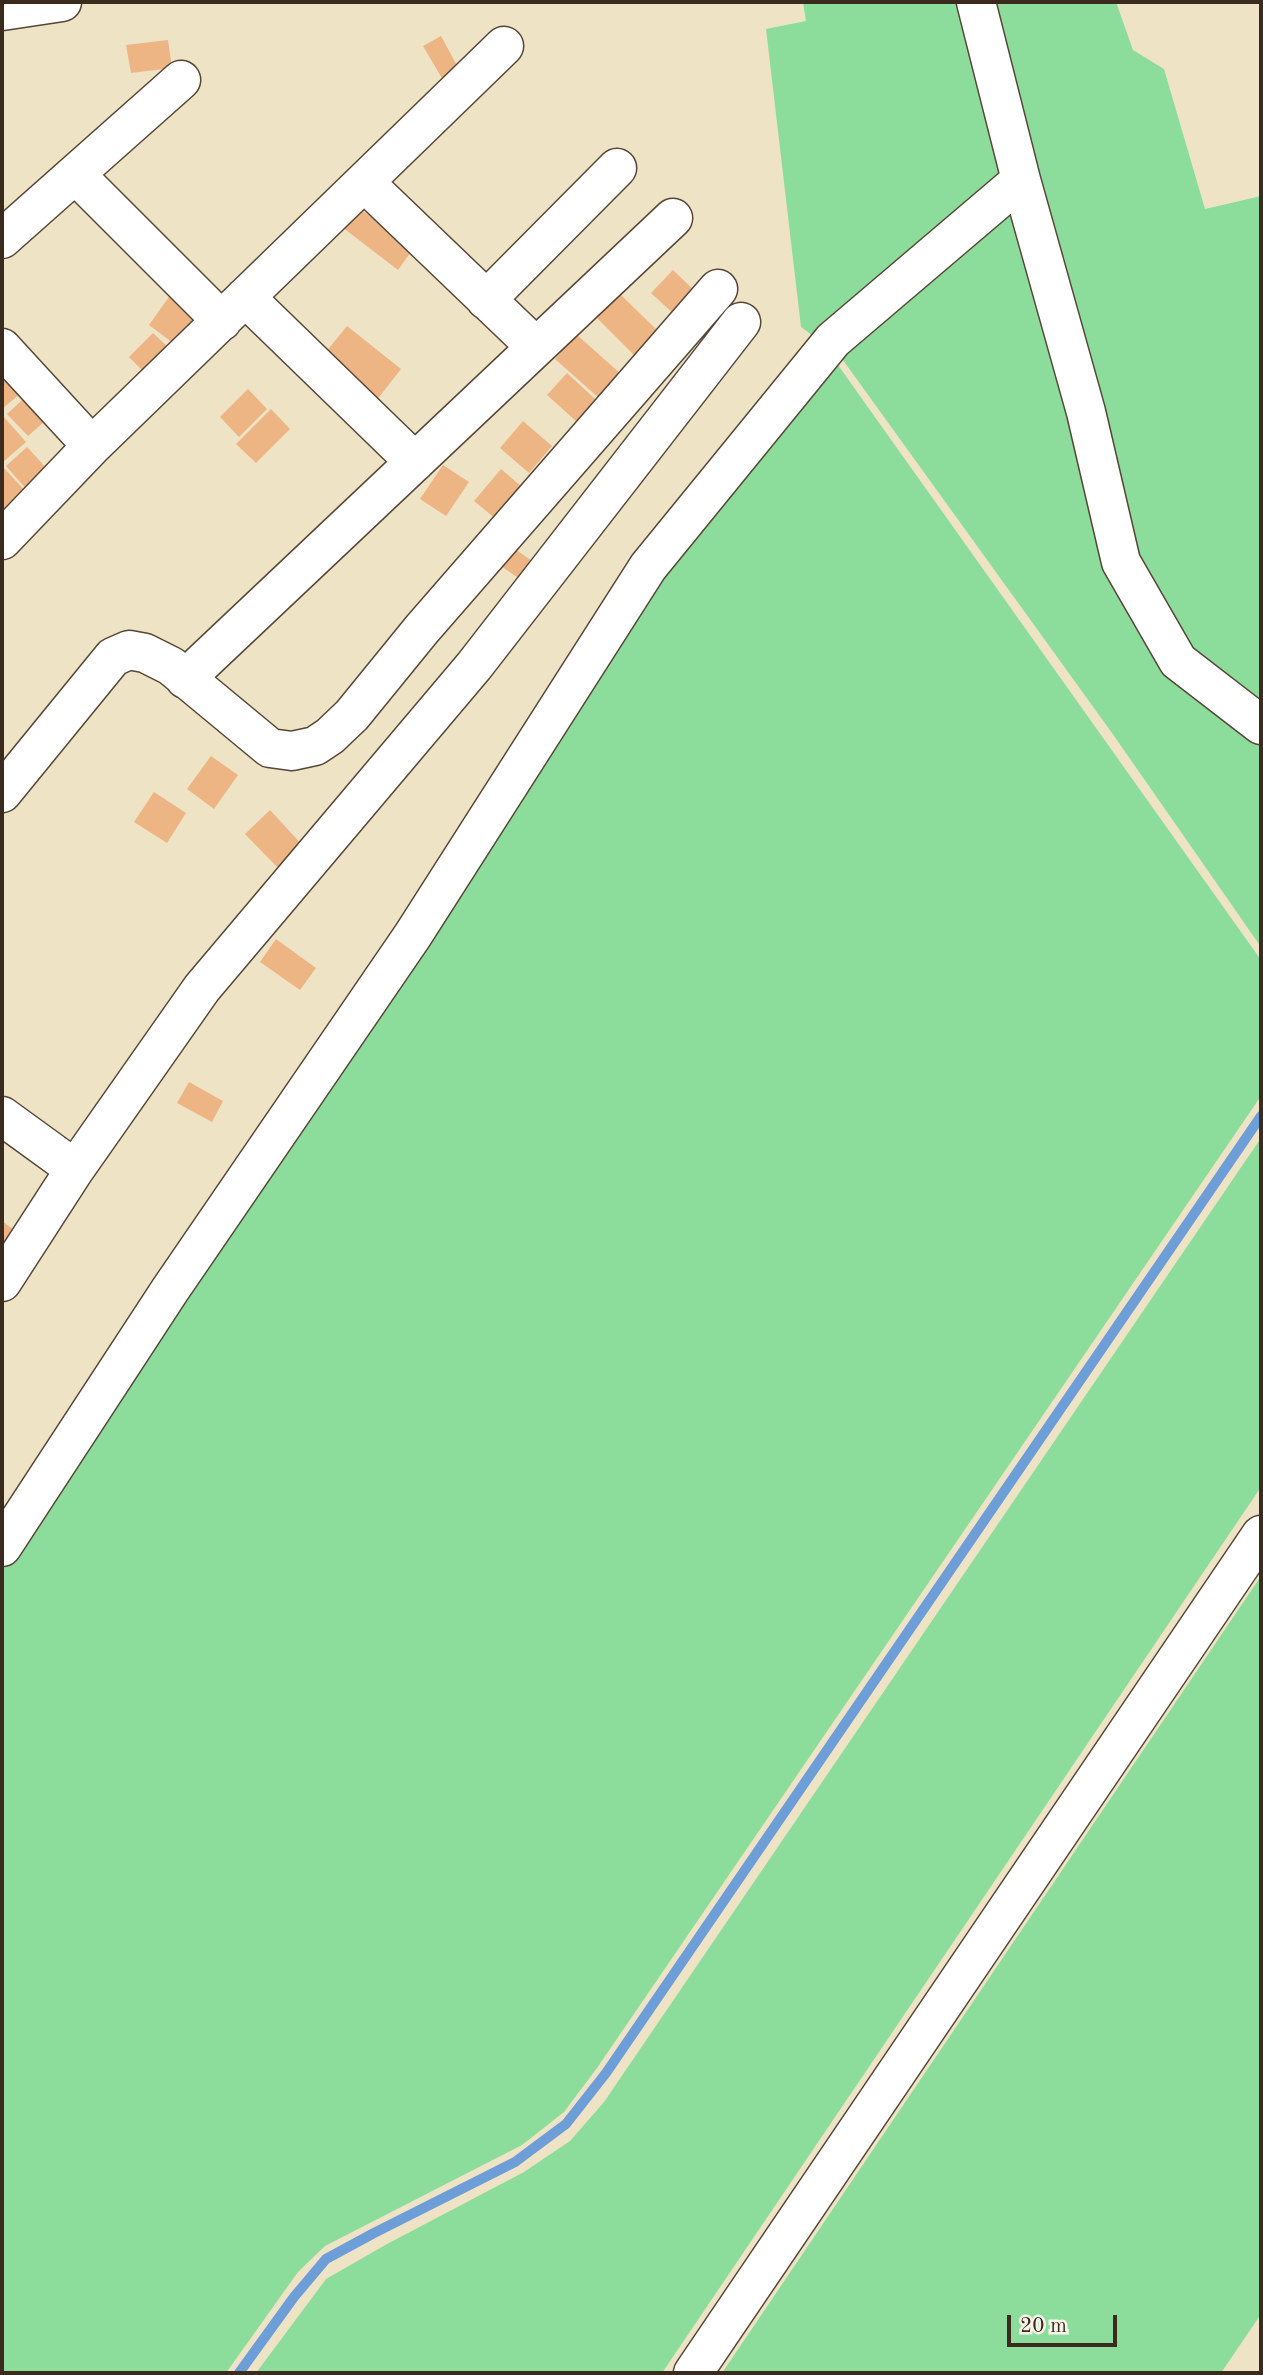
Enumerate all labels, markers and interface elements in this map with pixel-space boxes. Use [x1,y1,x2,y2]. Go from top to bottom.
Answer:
scale bar [1011,2302,1121,2346]
text: 20 m [1020,2316,1067,2337]

